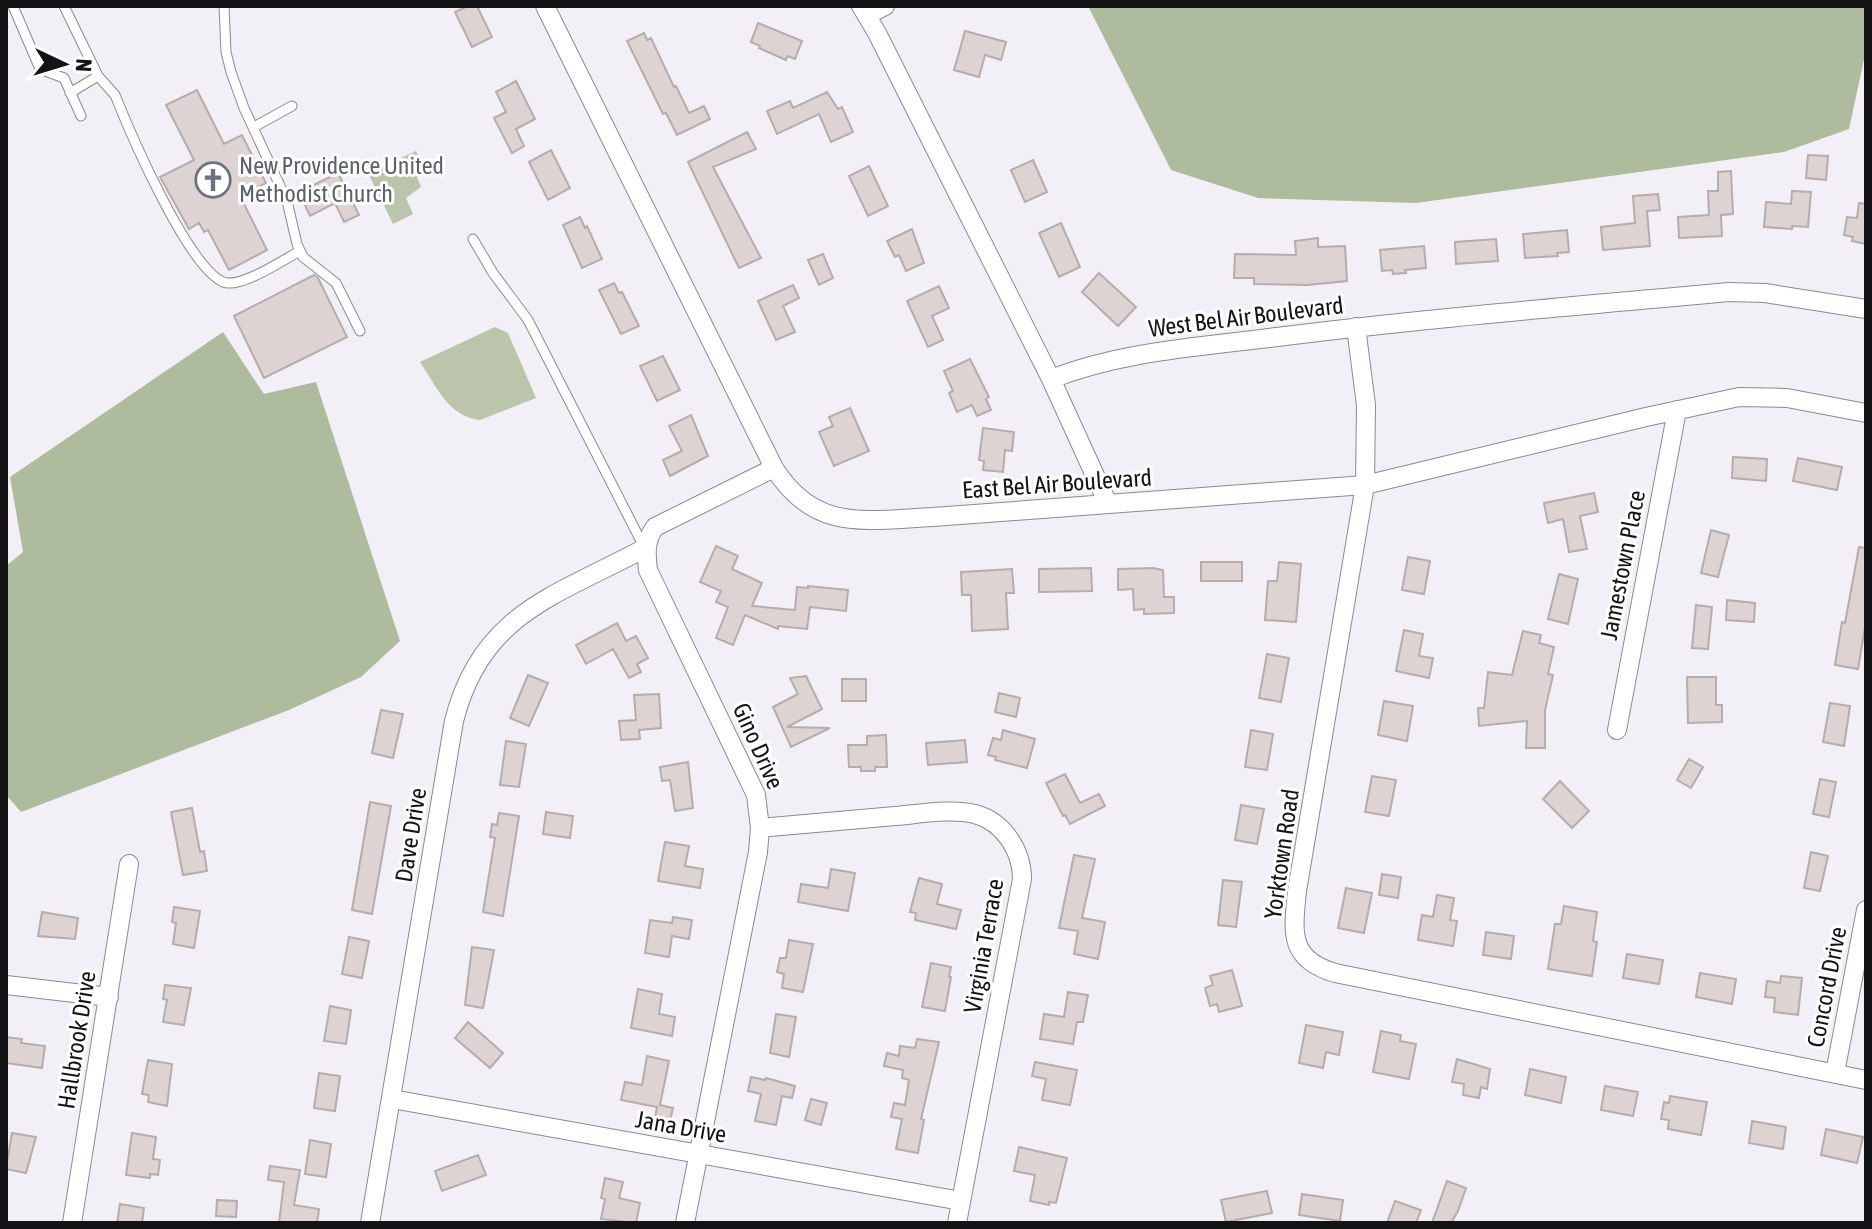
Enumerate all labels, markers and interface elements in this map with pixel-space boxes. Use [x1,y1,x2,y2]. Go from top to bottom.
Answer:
north arrow [24,24,104,104]
text: N [71,58,97,73]
place label: New Providence United Methodist Church [239,152,444,207]
church icon: New Providence United Methodist Church [194,161,232,199]
street label: West Bel Air Boulevard [1147,291,1345,342]
street label: East Bel Air Boulevard [961,463,1153,504]
street label: Jamestown Place [1595,488,1650,642]
street label: Gino Drive [728,699,789,793]
street label: Dave Drive [390,786,431,884]
street label: Yorktown Road [1259,787,1304,921]
street label: Virginia Terrace [958,877,1009,1015]
street label: Concord Drive [1802,924,1851,1049]
street label: Hallbrook Drive [52,969,101,1111]
street label: Jana Drive [634,1105,728,1148]

